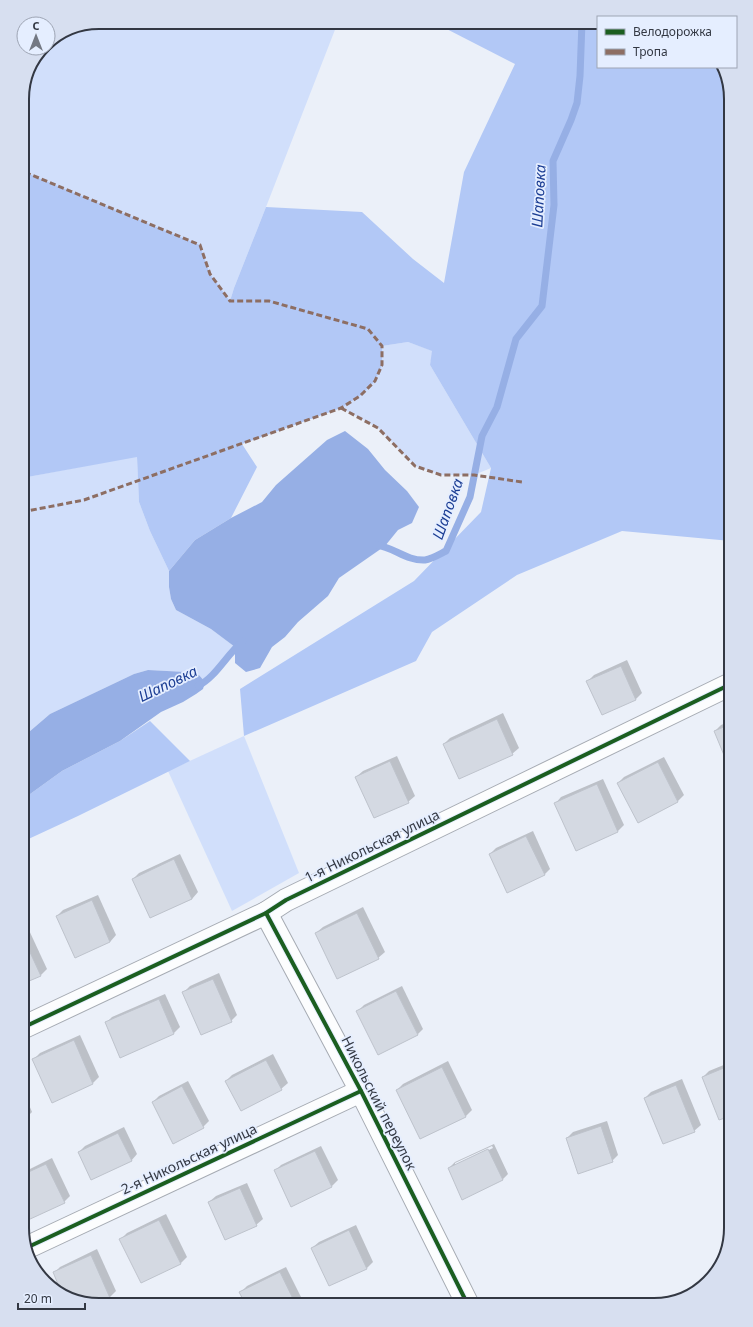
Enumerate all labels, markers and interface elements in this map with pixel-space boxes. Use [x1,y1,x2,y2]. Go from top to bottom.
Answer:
north arrow [16,16,56,56]
legend [597,16,737,68]
text: С [32,18,40,33]
text: Велодорожка [633,23,712,40]
text: Тропа [633,43,668,60]
water label: Шаповка [526,163,550,228]
water label: Шаповка [427,475,467,542]
water label: Шаповка [135,660,201,706]
street label: 1-я Никольская улица [301,805,442,887]
street label: Никольский переулок [337,1032,422,1174]
street label: 2-я Никольская улица [118,1119,260,1198]
scale bar [18,1285,85,1311]
text: 20 m [24,1290,52,1307]

